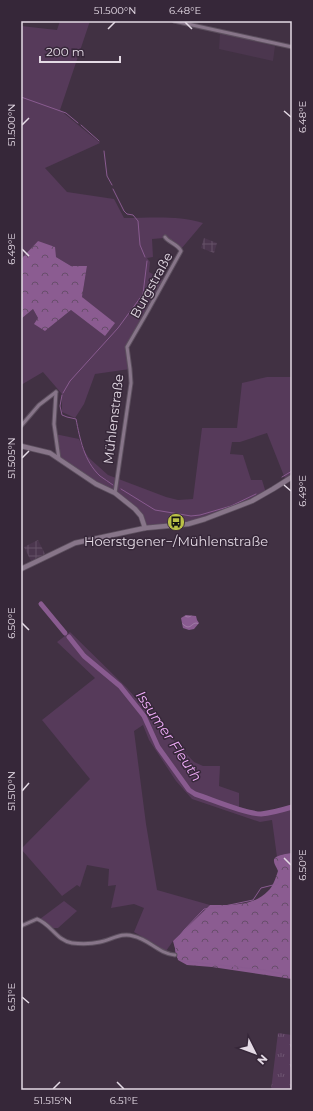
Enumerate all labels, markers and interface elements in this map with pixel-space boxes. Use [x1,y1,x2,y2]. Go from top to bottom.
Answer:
text: 51.500°N [94,4,136,17]
text: 6.48°E [169,4,201,17]
scale bar [40,38,120,64]
text: 200 m [46,44,85,59]
text: 6.48°E [296,101,309,133]
text: 51.500°N [5,104,18,146]
text: 6.49°E [5,233,18,265]
street label: Burgstraße [126,249,176,321]
street label: Mühlenstraße [100,373,126,465]
text: 51.505°N [5,437,18,479]
text: 6.49°E [296,475,309,507]
bus stop icon: Hoerstgener−/Mühlenstraße [166,512,186,532]
place label: Hoerstgener−/Mühlenstraße [84,533,268,549]
text: 6.50°E [5,607,18,639]
water label: Issumer Fleuth [132,687,206,785]
text: 51.510°N [5,771,18,811]
text: 6.50°E [296,849,309,881]
text: 6.51°E [5,982,18,1011]
north arrow [235,1033,275,1073]
text: N [254,1052,271,1068]
text: 51.515°N [34,1094,72,1107]
text: 6.51°E [110,1094,139,1107]

